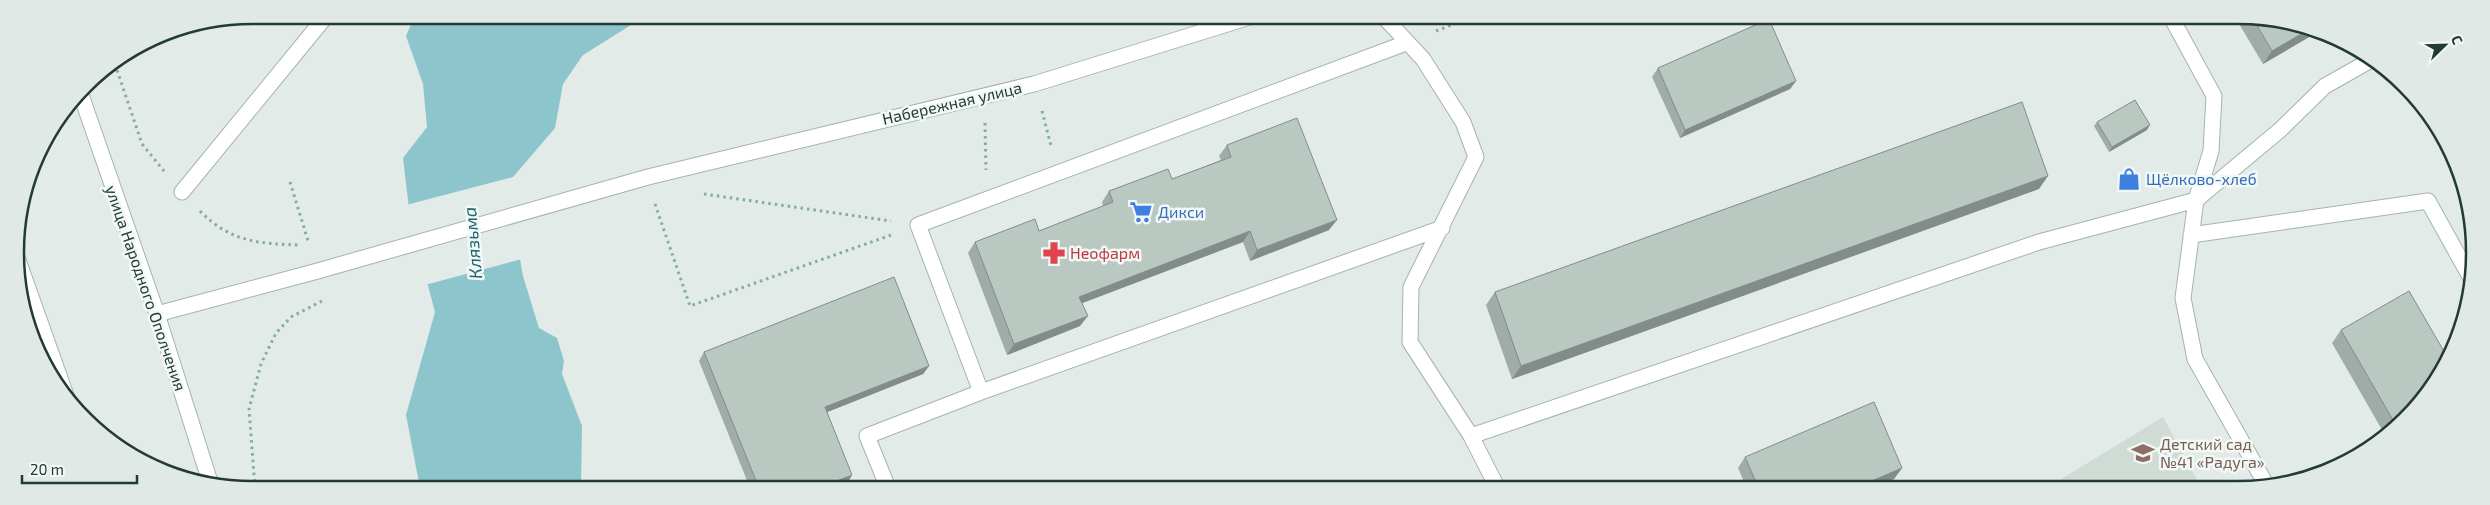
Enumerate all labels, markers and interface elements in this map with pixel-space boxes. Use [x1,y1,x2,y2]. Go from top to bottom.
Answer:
north arrow [2420,20,2470,70]
text: С [2448,33,2467,47]
street label: Набережная улица [880,77,1024,129]
shop icon: Щёлково-хлеб [2116,166,2142,192]
place label: Щёлково-хлеб [2146,169,2257,188]
street label: улица Народного Ополчения [101,183,191,393]
supermarket icon: Дикси [1128,199,1154,225]
place label: Дикси [1158,202,1204,221]
water label: Клязьма [458,206,486,280]
pharmacy icon: Неофарм [1041,240,1067,266]
place label: Неофарм [1070,243,1140,262]
place label: Детский сад №41 «Радуга» [2160,434,2265,472]
school or university icon: Детский сад №41 «Радуга» [2130,440,2156,466]
scale bar [22,452,138,484]
text: 20 m [30,460,64,478]

